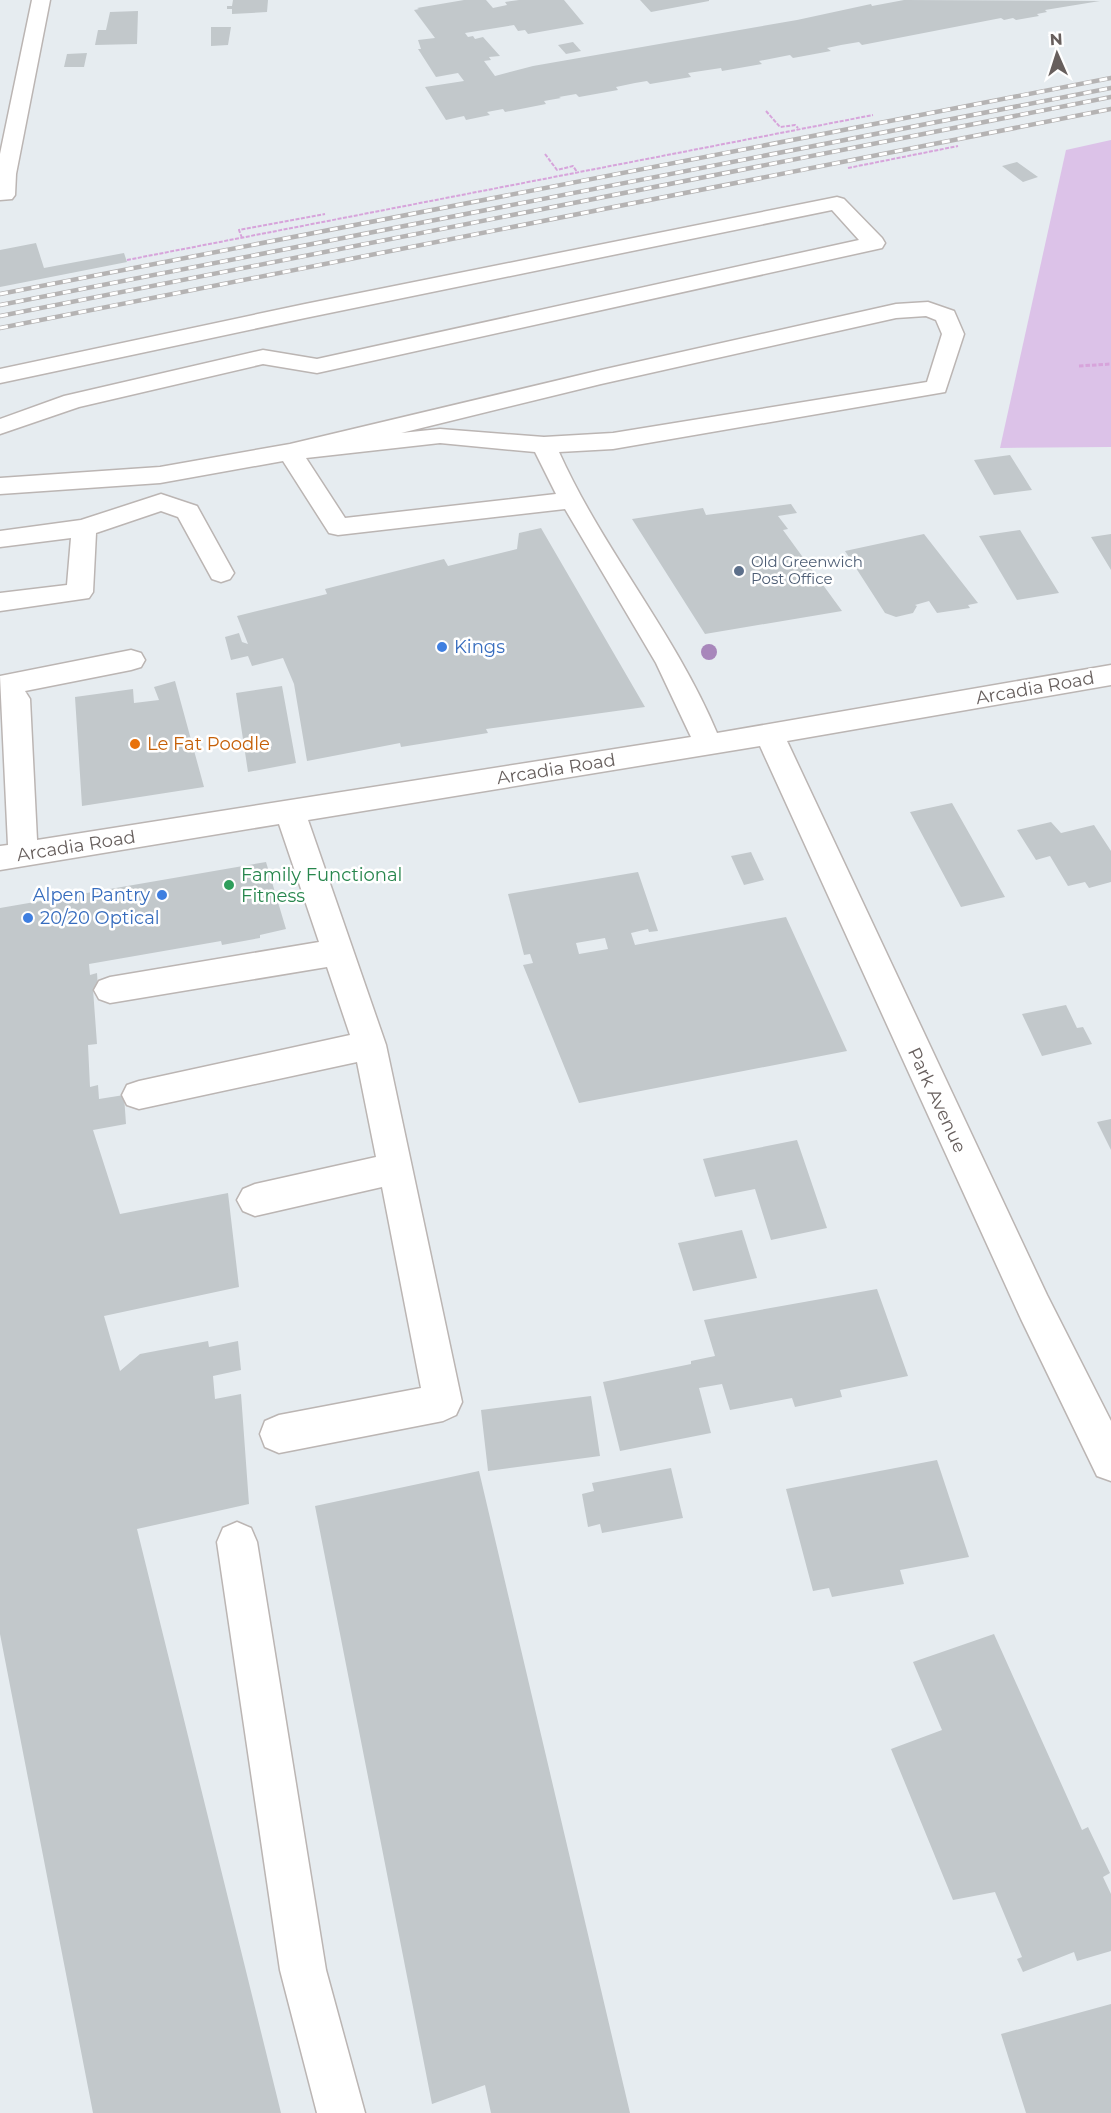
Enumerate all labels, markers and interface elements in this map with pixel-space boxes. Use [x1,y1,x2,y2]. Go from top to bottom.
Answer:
north arrow [1027,24,1087,84]
text: N [1049,30,1063,49]
place label: Old Greenwich Post Office [751,552,863,588]
marker: Old Greenwich Post Office [732,564,746,578]
place label: Kings [454,636,505,658]
marker: Kings [435,640,449,654]
street label: Arcadia Road [974,667,1096,709]
place label: Le Fat Poodle [147,733,270,755]
marker: Le Fat Poodle [128,737,142,751]
street label: Arcadia Road [495,749,617,789]
street label: Arcadia Road [15,826,137,866]
place label: Family Functional Fitness [241,864,402,907]
marker: Family Functional Fitness [222,878,236,892]
place label: Alpen Pantry [33,884,150,906]
marker: Alpen Pantry [155,888,169,902]
place label: 20/20 Optical [40,907,160,929]
marker: 20/20 Optical [21,911,35,925]
street label: Park Avenue [903,1044,971,1156]

